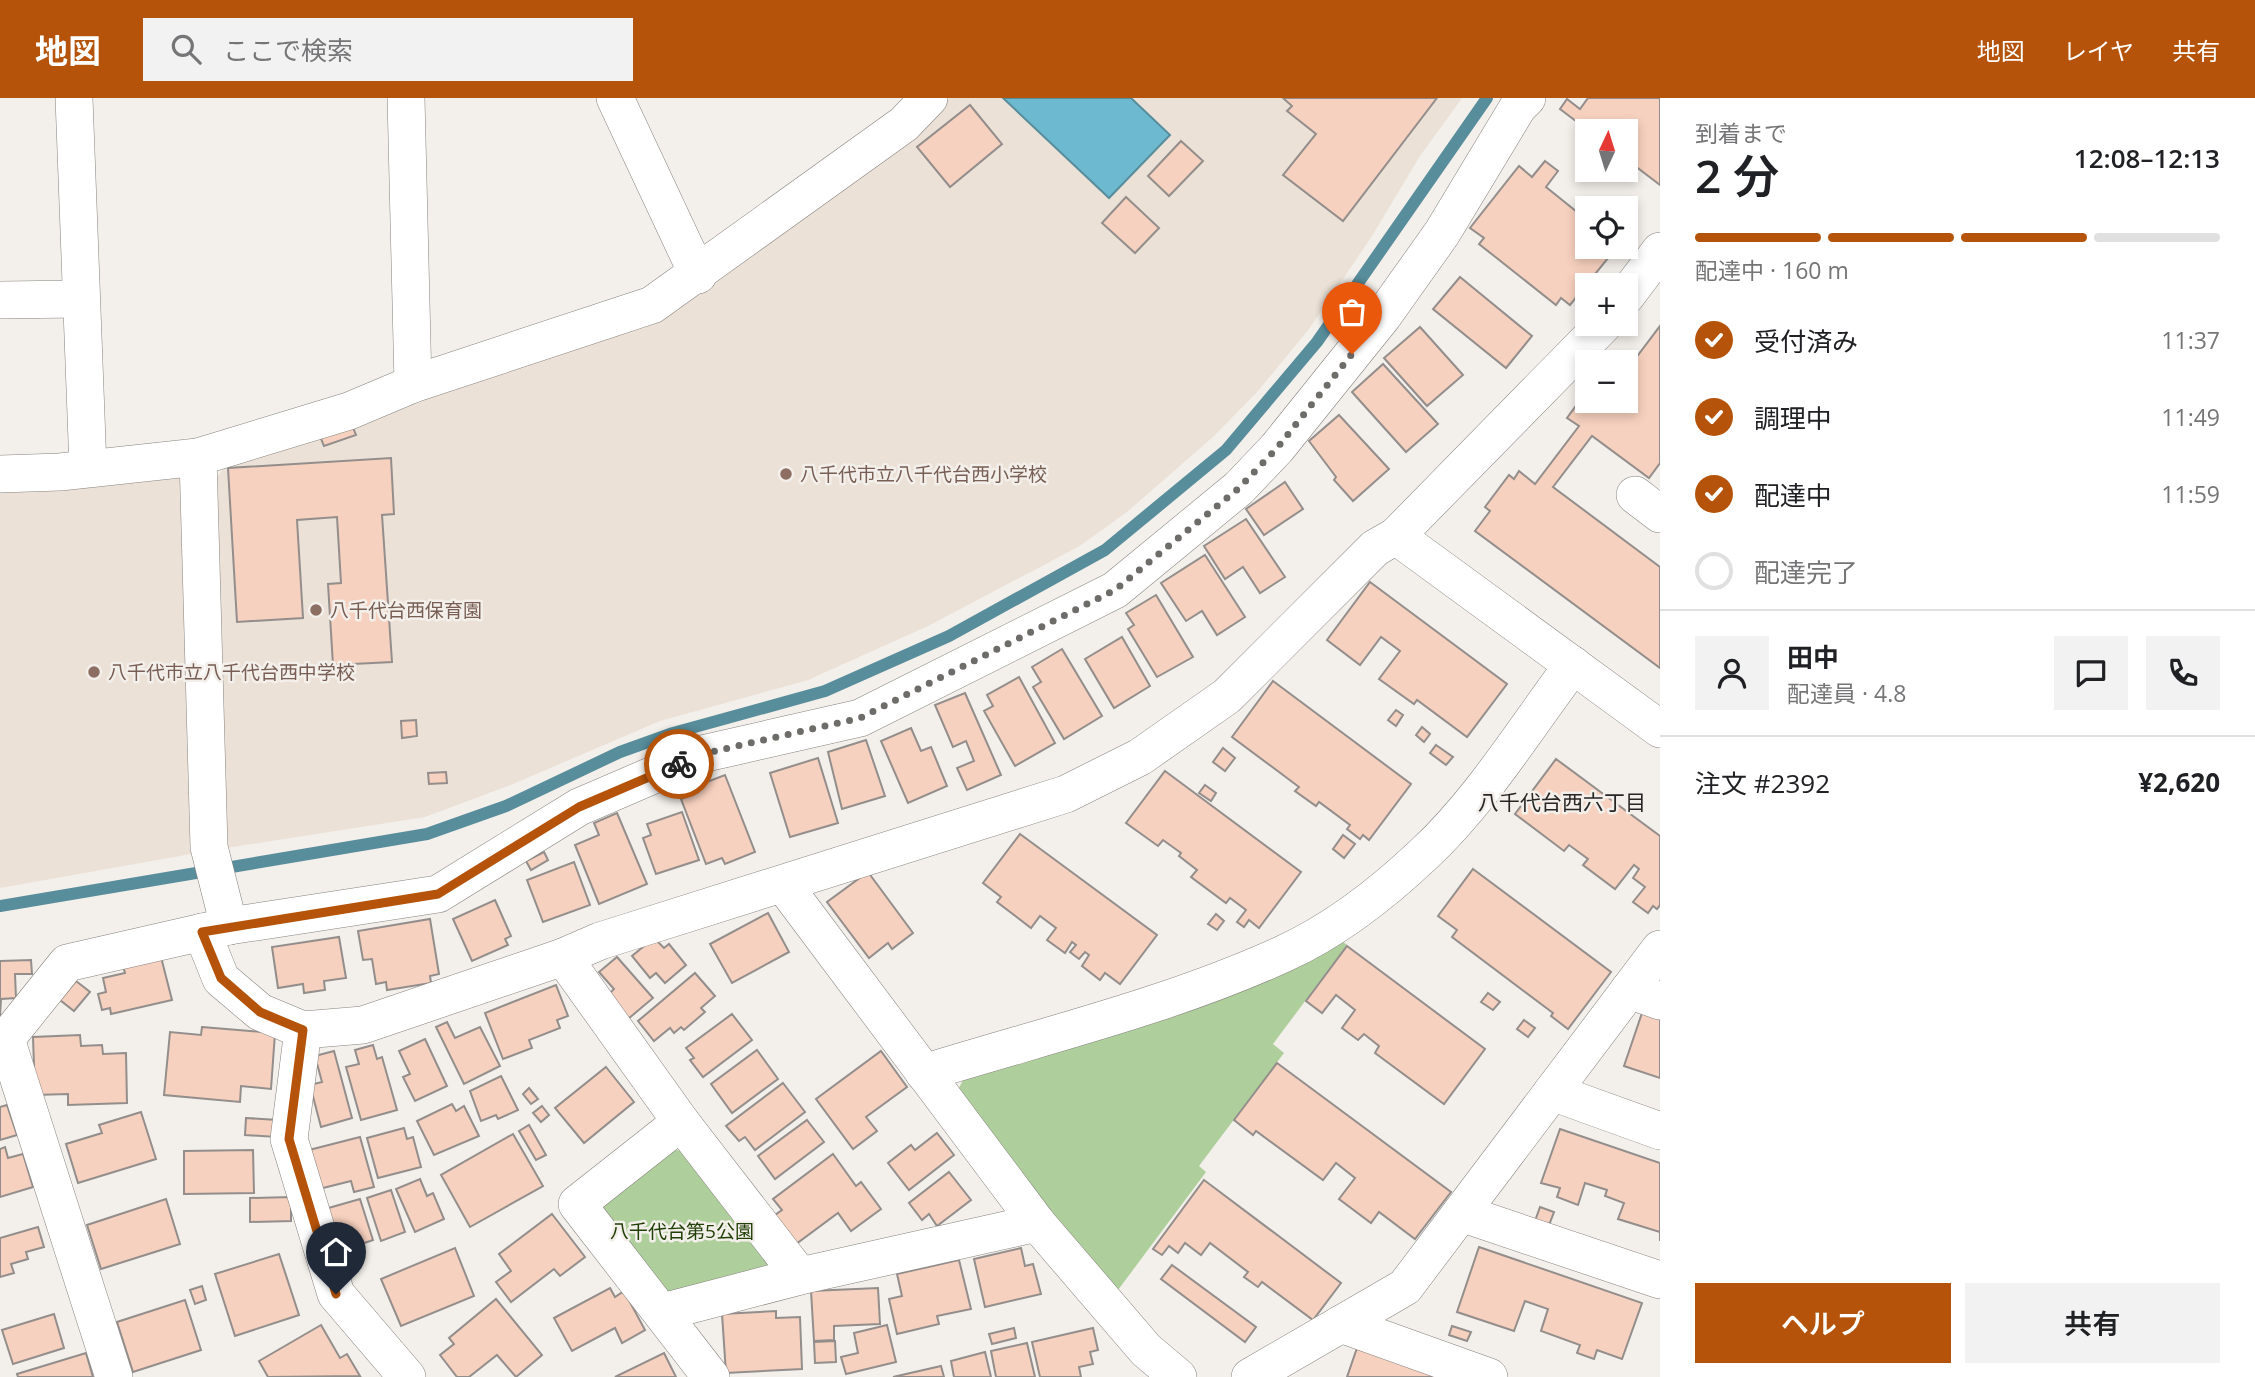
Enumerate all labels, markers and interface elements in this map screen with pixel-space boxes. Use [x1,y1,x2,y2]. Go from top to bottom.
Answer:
search box [143,18,633,81]
text: 地図 [35,28,101,73]
icon: search [167,30,205,68]
text: ここで検索 [223,32,353,68]
text: 地図 [1977,34,2025,67]
text: レイヤ [2063,34,2134,67]
text: 共有 [2172,34,2220,67]
text: 到着まで [1695,117,1787,149]
north arrow [1575,119,1638,182]
map controls [1575,119,1638,413]
text: 12:08–12:13 [2074,140,2220,176]
text: 2 分 [1695,144,1779,206]
button: locate [1575,196,1638,259]
text: 配達中 · 160 m [1695,254,1849,286]
button: + [1575,273,1638,336]
pin [1322,282,1382,354]
icon: bag [1333,293,1371,331]
icon: check [1695,321,1733,359]
text: 受付済み [1754,323,1858,359]
text: 11:37 [2161,324,2220,356]
button: − [1575,350,1638,413]
icon: check [1695,398,1733,436]
text: 調理中 [1754,400,1832,436]
text: 11:49 [2161,401,2220,433]
place label: 八千代市立八千代台西小学校 [800,461,1047,487]
marker: 八千代市立八千代台西小学校 [778,466,794,482]
icon: check [1695,475,1733,513]
text: 配達中 [1754,477,1832,513]
text: 11:59 [2161,478,2220,510]
text: 配達完了 [1754,554,1858,590]
place label: 八千代台西保育園 [330,597,482,623]
marker: 八千代台西保育園 [308,602,324,618]
button: person [1695,636,1769,710]
button: chat [2054,636,2128,710]
button: phone [2146,636,2220,710]
text: 田中 [1787,639,1839,675]
place label: 八千代市立八千代台西中学校 [108,659,355,685]
marker: 八千代市立八千代台西中学校 [86,664,102,680]
text: 配達員 · 4.8 [1787,677,1906,709]
courier [644,729,714,799]
icon: bike [660,745,698,783]
text: ¥2,620 [2138,764,2220,800]
text: 注文 #2392 [1695,765,1830,801]
district label: 八千代台西六丁目 [1478,788,1646,816]
park label: 八千代台第5公園 [610,1218,754,1244]
pin [306,1222,366,1294]
icon: home [317,1233,355,1271]
button: ヘルプ [1695,1283,1951,1363]
button: 共有 [1965,1283,2220,1363]

